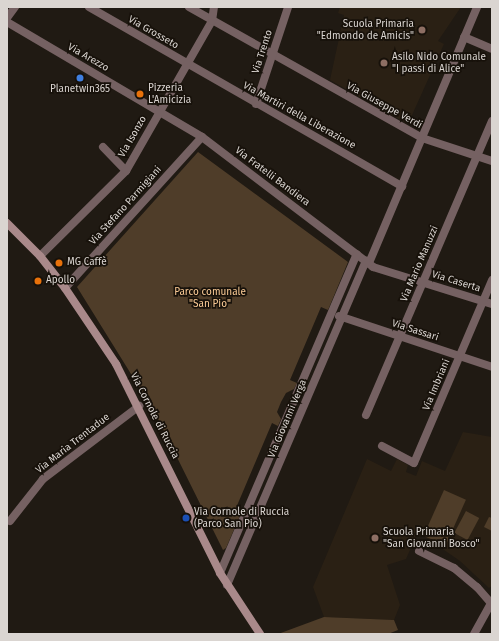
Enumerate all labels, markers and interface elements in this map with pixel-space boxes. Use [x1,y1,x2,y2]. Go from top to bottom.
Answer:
street label: Via Grosseto [126,14,180,52]
place label: Scuola Primaria "Edmondo de Amicis" [317,18,414,42]
marker: Scuola Primaria "Edmondo de Amicis" [417,25,427,35]
street label: Via Trento [250,29,276,75]
street label: Via Arezzo [65,41,111,75]
place label: Asilo Nido Comunale "I passi di Alice" [392,51,486,74]
marker: Asilo Nido Comunale "I passi di Alice" [379,58,389,68]
marker: Planetwin365 [75,73,85,83]
street label: Via Martiri della Liberazione [241,80,357,152]
street label: Via Giuseppe Verdi [344,80,424,132]
place label: Pizzeria L'Amicizia [148,82,191,106]
place label: Planetwin365 [50,84,110,96]
marker: Pizzeria L'Amicizia [135,89,145,99]
street label: Via Isonzo [116,114,150,160]
street label: Via Fratelli Bandiera [232,145,312,209]
street label: Via Stefano Parmigiani [87,164,165,248]
street label: Via Mario Manuzzi [399,224,441,304]
place label: MG Caffè [67,257,107,269]
marker: MG Caffè [54,258,64,268]
street label: Via Caserta [430,269,482,295]
place label: Apollo [46,275,75,287]
marker: Apollo [33,276,43,286]
park label: Parco comunale "San Pio" [174,286,246,310]
street label: Via Sassari [390,318,440,344]
street label: Via Imbriani [421,357,453,413]
street label: Via Cornole di Ruccia [127,371,181,461]
street label: Via Giovanni Verga [266,378,310,460]
street label: Via Maria Trentadue [34,411,112,477]
place label: Via Cornole di Ruccia (Parco San Pio) [194,506,289,530]
marker: Via Cornole di Ruccia (Parco San Pio) [181,513,191,523]
place label: Scuola Primaria "San Giovanni Bosco" [383,526,480,550]
marker: Scuola Primaria "San Giovanni Bosco" [370,533,380,543]

